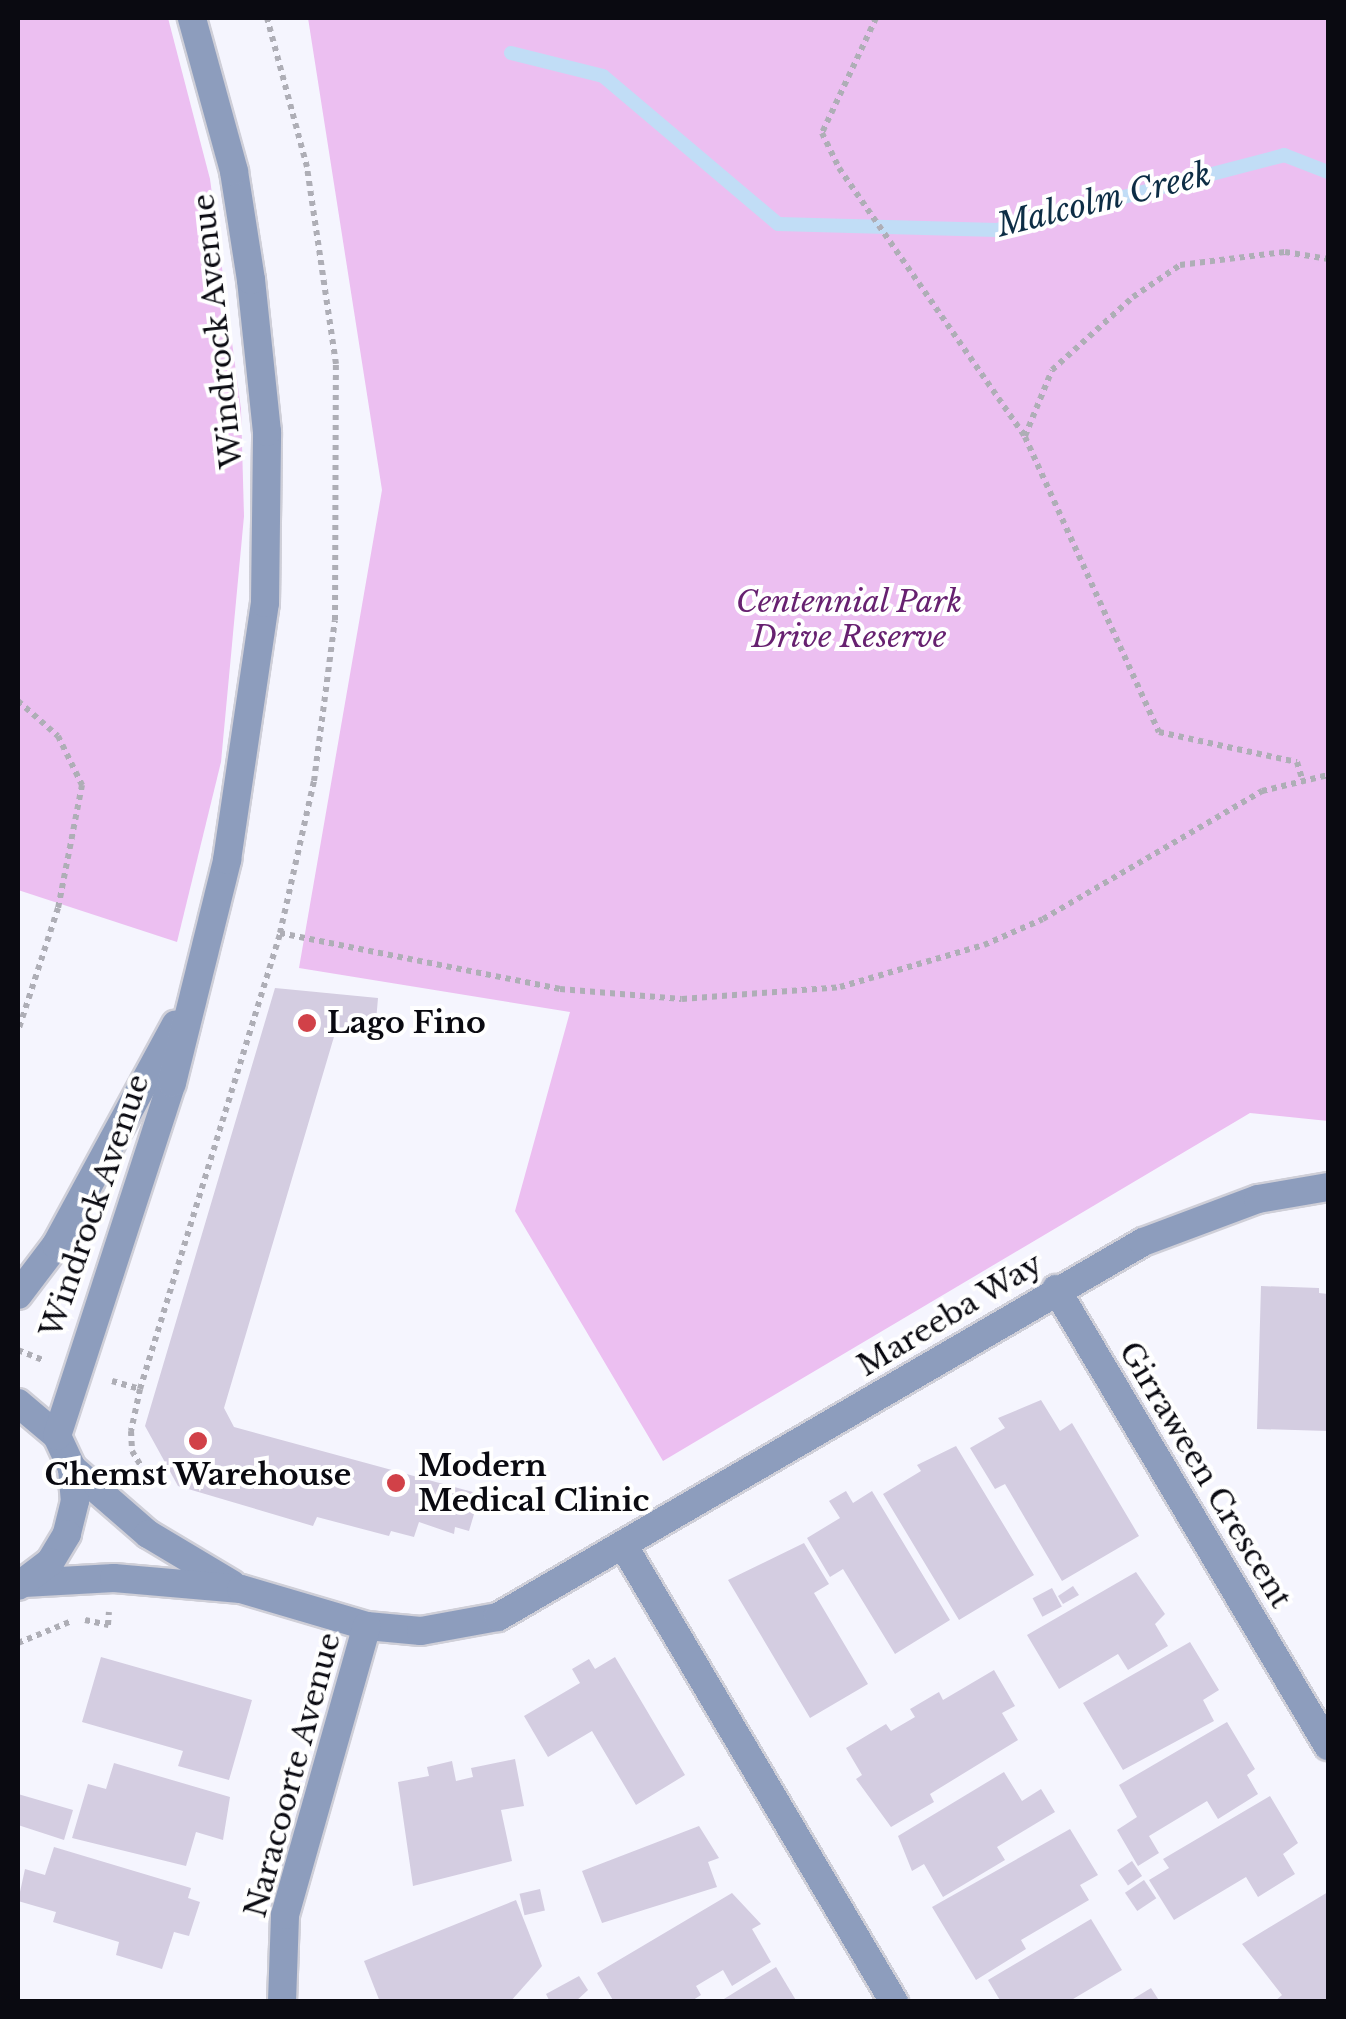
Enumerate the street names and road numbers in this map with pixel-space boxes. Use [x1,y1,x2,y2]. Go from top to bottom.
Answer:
street label: Windrock Avenue [186,191,250,471]
street label: Windrock Avenue [33,1069,157,1343]
street label: Mareeba Way [851,1245,1049,1385]
street label: Girraween Crescent [1111,1336,1299,1614]
street label: Naracoorte Avenue [238,1628,348,1922]

